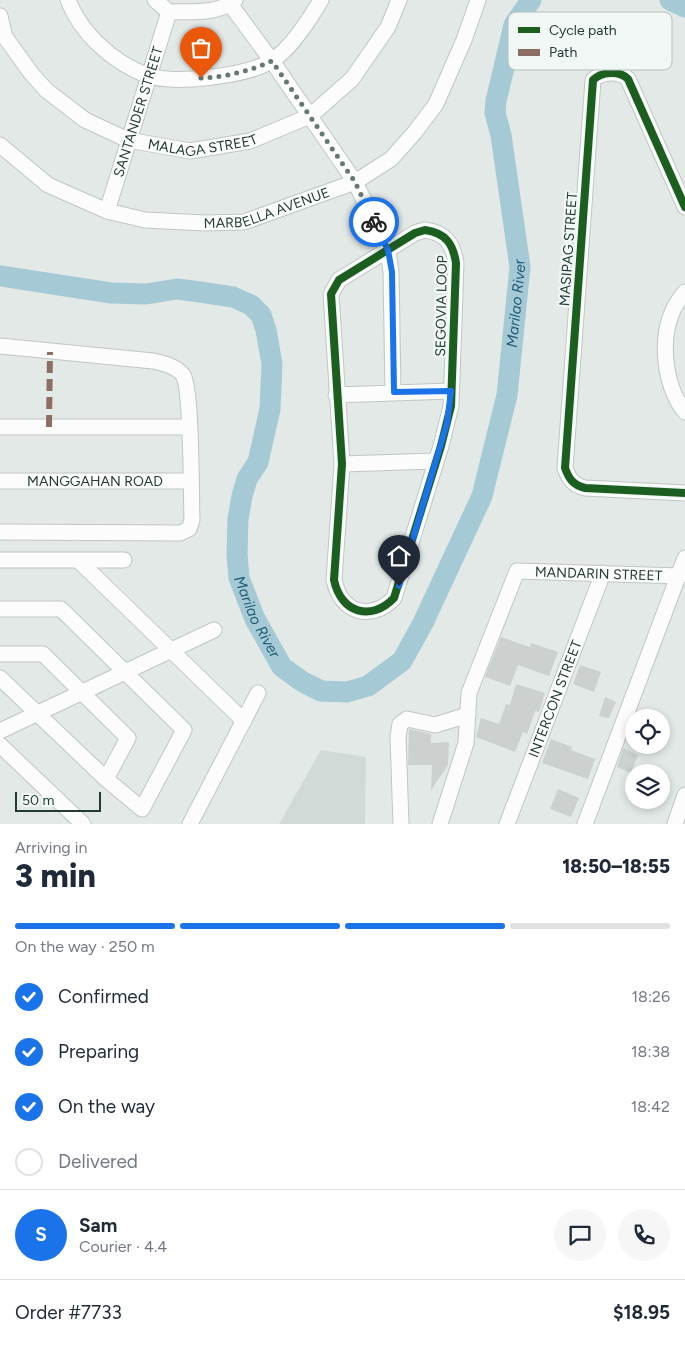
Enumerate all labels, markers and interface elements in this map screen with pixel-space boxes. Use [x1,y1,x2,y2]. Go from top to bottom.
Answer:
legend [508,12,672,70]
text: Cycle path [549,22,617,39]
pin [180,27,222,78]
icon: bag [187,34,215,62]
street label: SANTANDER STREET [110,44,167,179]
text: Path [549,44,577,61]
street label: MALAGA STREET [146,131,260,161]
street label: MARBELLA AVENUE [204,184,332,232]
street label: MASIPAG STREET [556,191,581,307]
courier [349,197,399,247]
icon: bike [360,208,388,236]
street label: SEGOVIA LOOP [432,255,451,357]
water label: Marilao River [503,257,529,348]
street label: MANGGAHAN ROAD [27,473,163,490]
pin [378,535,420,586]
icon: home [385,542,413,570]
street label: MANDARIN STREET [535,564,663,584]
water label: Marilao River [230,573,284,662]
street label: INTERCON STREET [525,638,586,760]
map controls [625,709,670,809]
button: locate [625,709,670,754]
button: layers [625,764,670,809]
scale bar [15,789,101,812]
text: 50 m [22,792,54,809]
text: Arriving in [15,838,87,857]
text: 18:50–18:55 [562,855,670,878]
text: 3 min [15,857,96,895]
text: On the way · 250 m [15,937,155,956]
icon: check [15,983,43,1011]
text: Confirmed [58,985,149,1008]
text: 18:26 [632,987,670,1006]
icon: check [15,1038,43,1066]
text: Preparing [58,1040,139,1063]
text: 18:38 [631,1042,670,1061]
icon: check [15,1093,43,1121]
text: On the way [58,1095,155,1118]
text: 18:42 [631,1097,670,1116]
text: Delivered [58,1150,138,1173]
button: chat [554,1209,606,1261]
button: phone [618,1209,670,1261]
text: Sam [79,1214,117,1237]
text: S [35,1223,47,1246]
text: Courier · 4.4 [79,1237,167,1256]
text: Order #7733 [15,1301,122,1324]
text: $18.95 [613,1301,670,1324]

